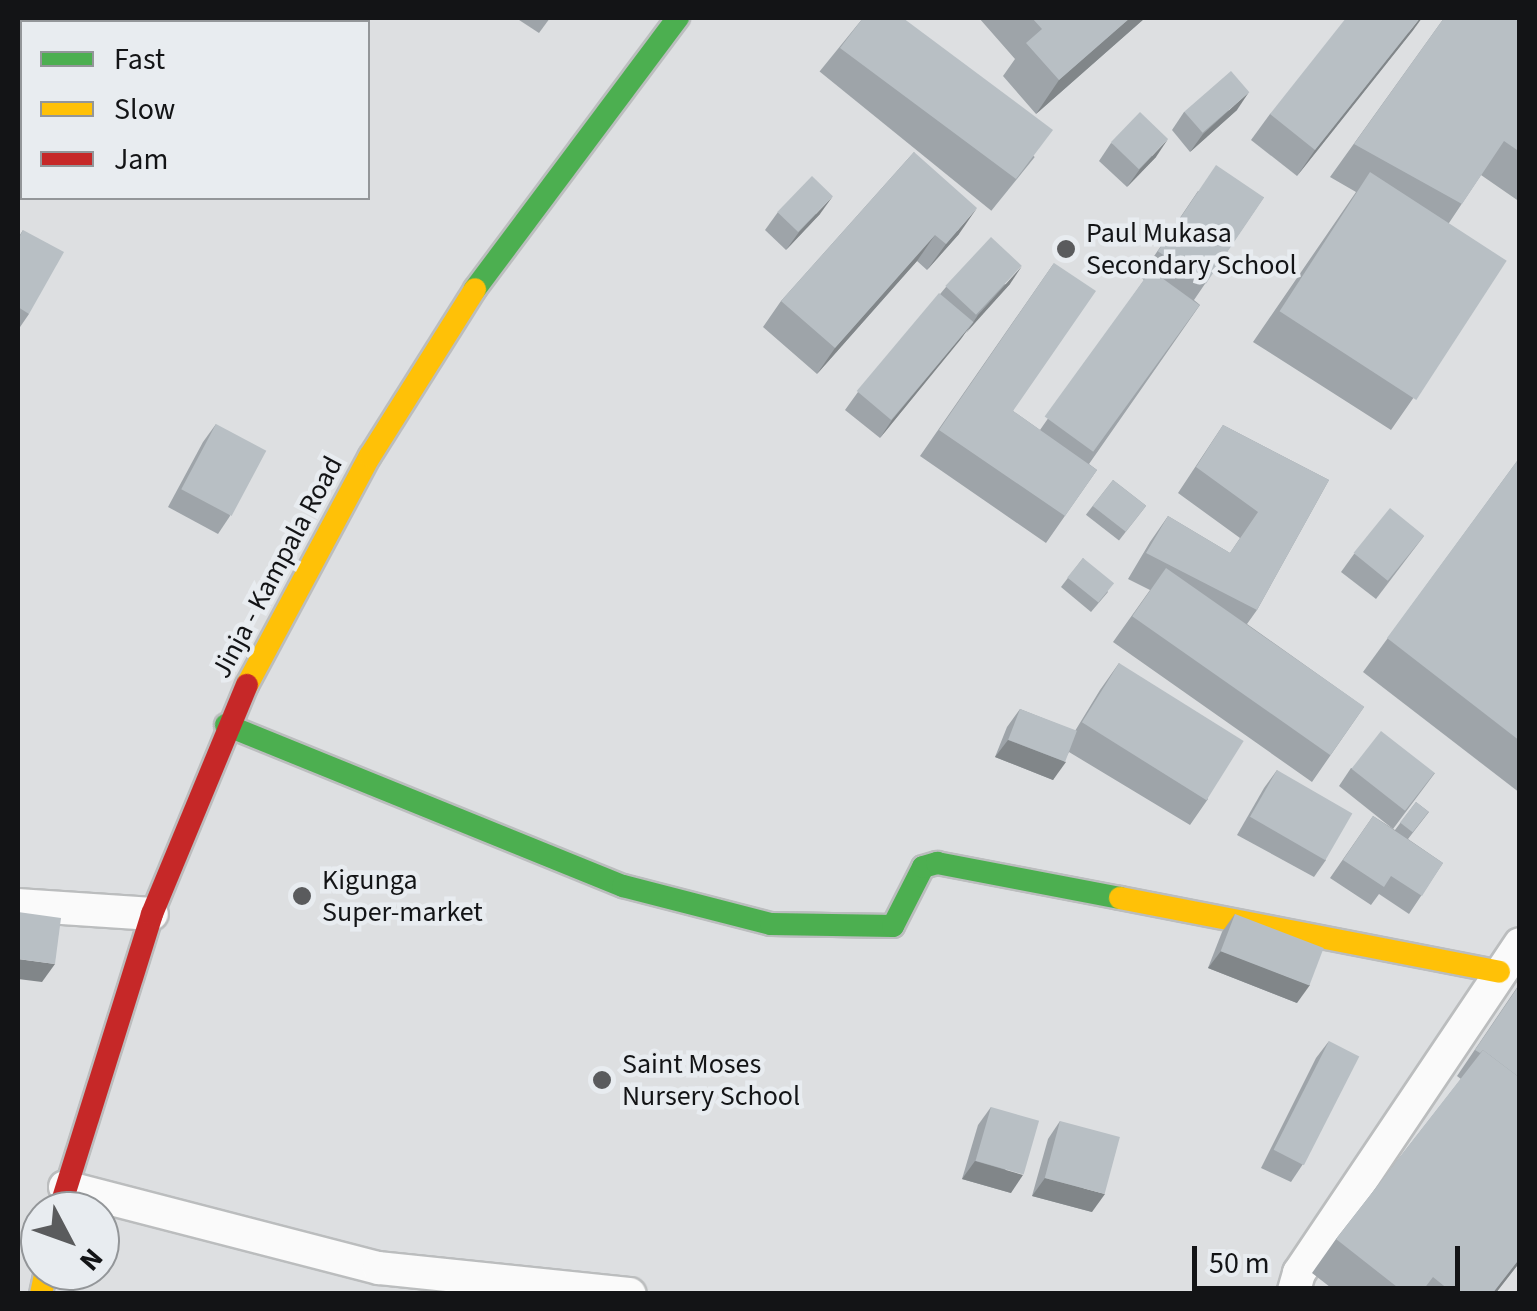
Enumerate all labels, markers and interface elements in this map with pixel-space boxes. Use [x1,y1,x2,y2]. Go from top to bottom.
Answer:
legend [20,20,370,200]
text: Fast [114,38,165,81]
text: Slow [114,88,175,131]
text: Jam [114,138,168,181]
place label: Paul Mukasa Secondary School [1086,216,1297,282]
marker: Paul Mukasa Secondary School [1055,238,1077,260]
street label: Jinja - Kampala Road [204,450,350,684]
place label: Kigunga Super-market [322,863,483,929]
marker: Kigunga Super-market [291,885,313,907]
place label: Saint Moses Nursery School [622,1047,800,1113]
marker: Saint Moses Nursery School [591,1069,613,1091]
north arrow [20,1191,120,1291]
scale bar [1197,1226,1464,1288]
text: N [70,1239,112,1280]
text: 50 m [1209,1242,1270,1285]

